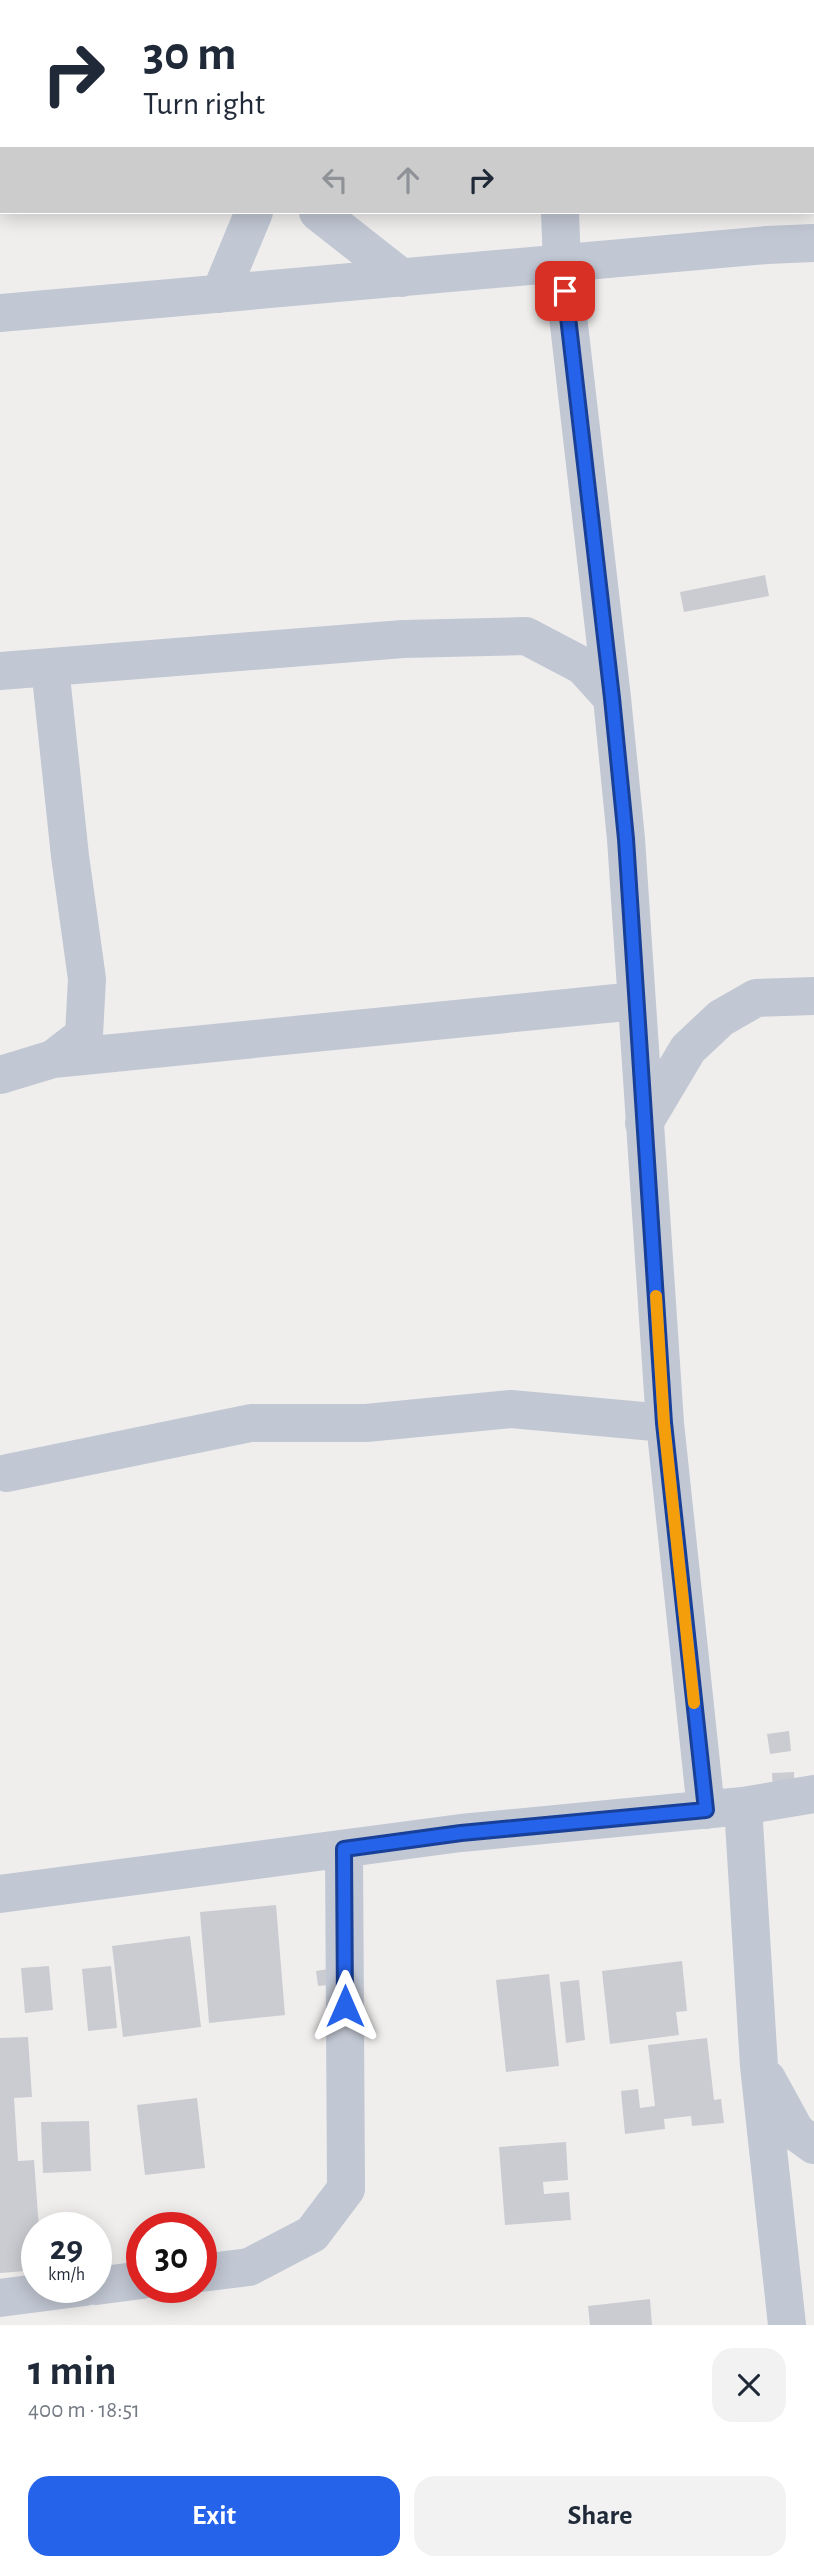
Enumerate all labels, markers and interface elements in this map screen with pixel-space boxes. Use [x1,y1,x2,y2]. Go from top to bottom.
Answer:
icon: right [28,28,119,119]
text: 30 m [143,30,237,79]
text: Turn right [143,88,265,120]
icon: left [316,161,354,199]
icon: ahead [389,161,427,199]
icon: right [462,161,500,199]
pin [535,261,595,321]
icon: arrive [546,272,584,310]
position arrow [308,1969,382,2043]
speed limit sign: 30 [126,2212,217,2303]
text: 29 [50,2231,83,2266]
text: km/h [48,2266,85,2284]
button: close [712,2348,786,2422]
text: 1 min [28,2350,117,2392]
text: 400 m · 18:51 [28,2399,140,2422]
button: Exit [28,2476,400,2556]
button: Share [414,2476,786,2556]

